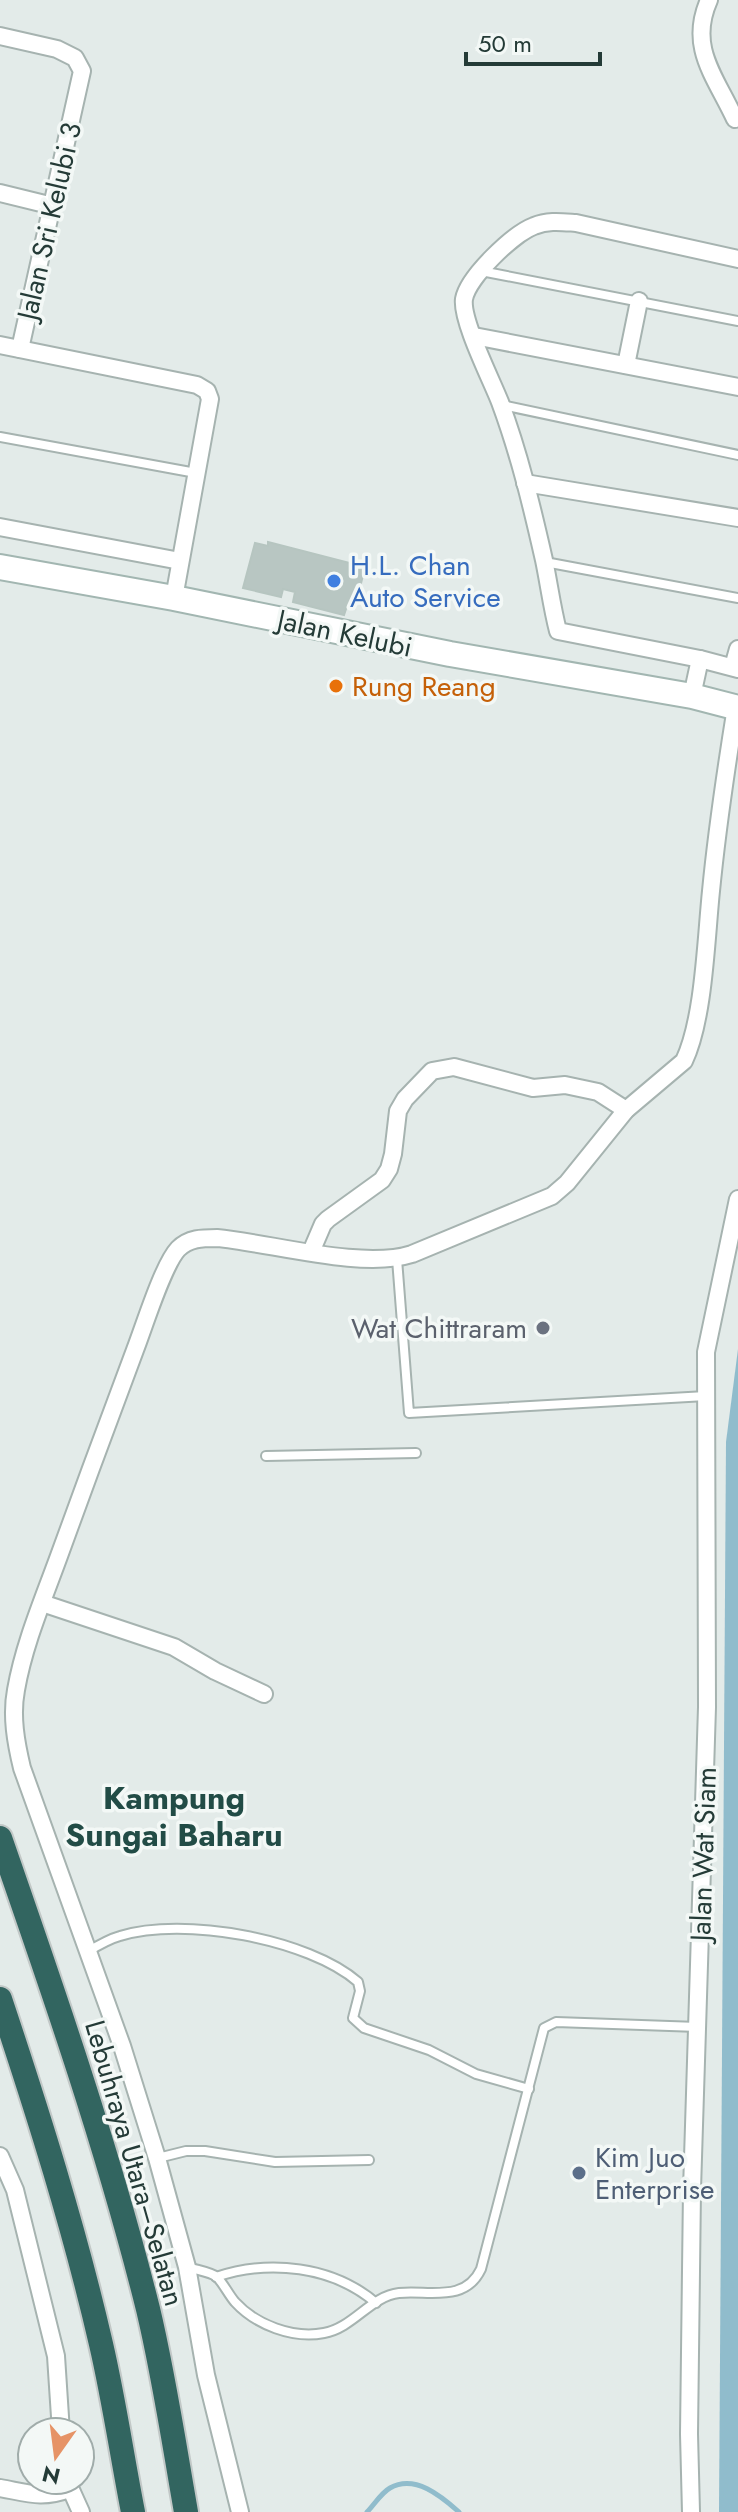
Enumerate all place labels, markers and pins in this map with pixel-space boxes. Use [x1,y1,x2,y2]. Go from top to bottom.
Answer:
place label: H.L. Chan Auto Service [350,545,501,618]
marker: H.L. Chan Auto Service [325,572,343,590]
place label: Rung Reang [352,666,496,707]
marker: Rung Reang [327,677,345,695]
place label: Wat Chittraram [351,1308,527,1349]
marker: Wat Chittraram [534,1319,552,1337]
place label: Kim Juo Enterprise [595,2137,714,2210]
marker: Kim Juo Enterprise [570,2164,588,2182]

